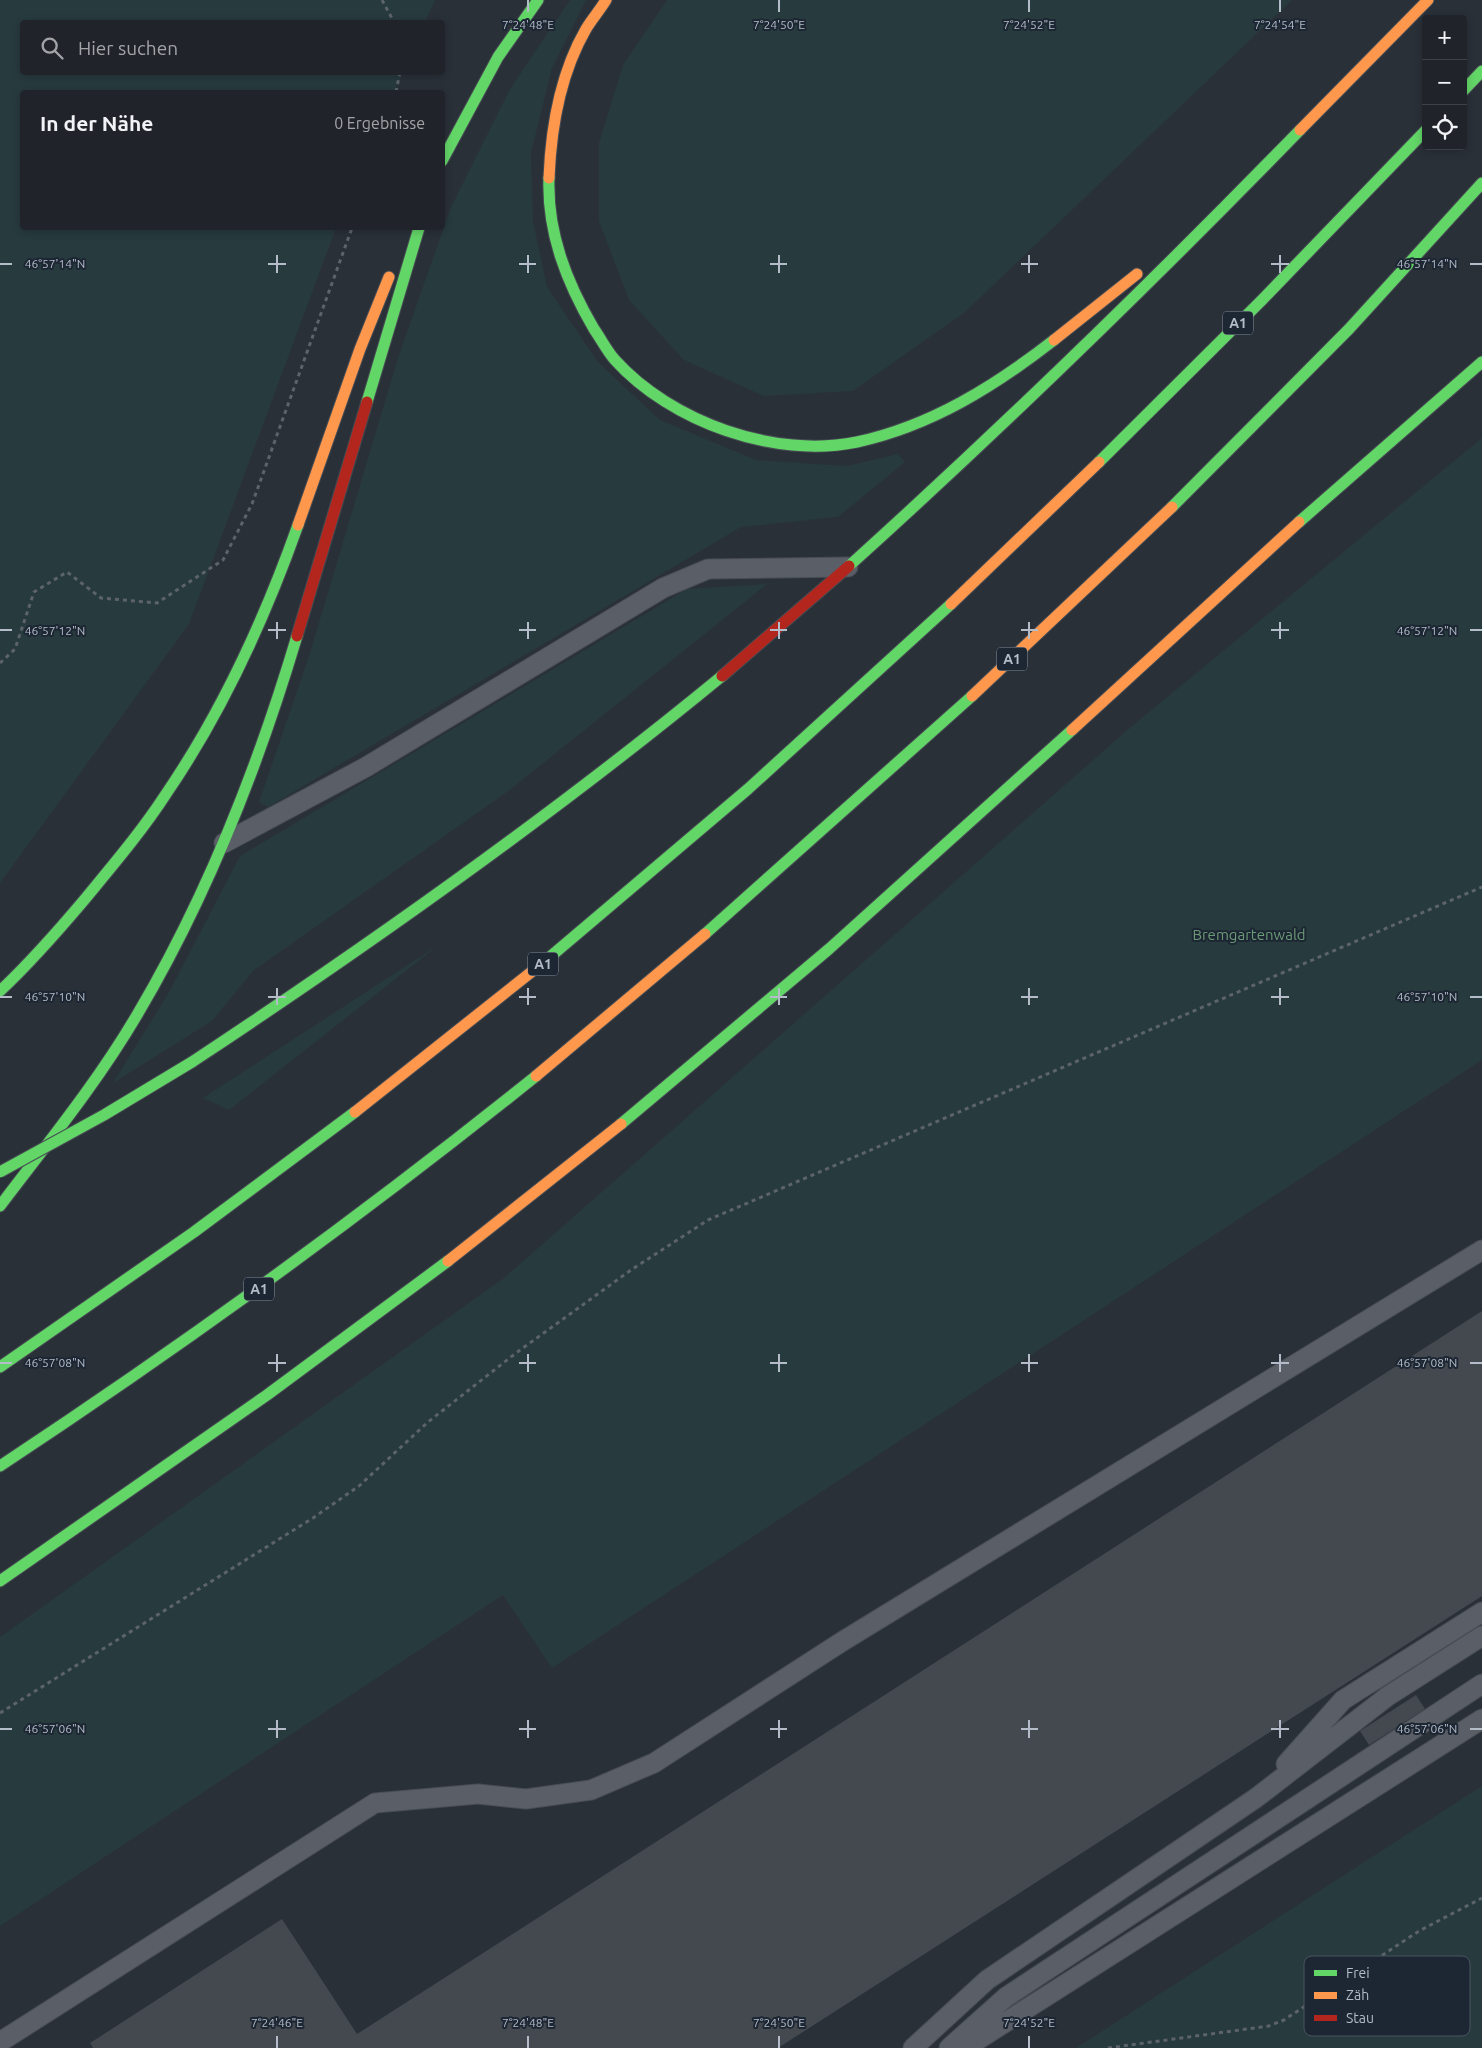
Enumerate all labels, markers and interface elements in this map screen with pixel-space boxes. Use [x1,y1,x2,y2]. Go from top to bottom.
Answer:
map controls [1422,15,1467,150]
button: + [1422,15,1467,60]
text: 7°24'48"E [502,18,554,31]
text: 7°24'50"E [753,18,805,31]
text: 7°24'52"E [1003,18,1055,31]
text: 7°24'54"E [1254,18,1306,31]
search box [20,20,445,75]
icon: search [38,34,66,62]
text: Hier suchen [78,37,178,59]
button: − [1422,60,1467,105]
button: locate [1422,105,1467,150]
text: In der Nähe [40,111,153,135]
text: 0 Ergebnisse [334,114,425,132]
text: 46°57'14"N [25,257,85,270]
text: 46°57'14"N [1397,257,1457,270]
road number: A1 [1223,312,1253,334]
text: 46°57'12"N [25,624,85,637]
text: 46°57'12"N [1397,624,1457,637]
road number: A1 [997,648,1027,671]
park label: Bremgartenwald [1192,926,1306,943]
road number: A1 [528,952,558,976]
text: 46°57'10"N [25,990,85,1003]
text: 46°57'10"N [1397,990,1457,1003]
road number: A1 [244,1278,274,1300]
text: 46°57'08"N [25,1356,85,1369]
text: 46°57'08"N [1397,1356,1457,1369]
text: 46°57'06"N [25,1722,85,1735]
text: 46°57'06"N [1397,1722,1457,1735]
legend [1304,1956,1470,2036]
text: Frei [1346,1965,1370,1981]
text: Zäh [1346,1987,1369,2003]
text: Stau [1346,2010,1374,2026]
text: 7°24'46"E [251,2016,303,2029]
text: 7°24'48"E [502,2016,554,2029]
text: 7°24'50"E [753,2016,805,2029]
text: 7°24'52"E [1003,2016,1055,2029]

